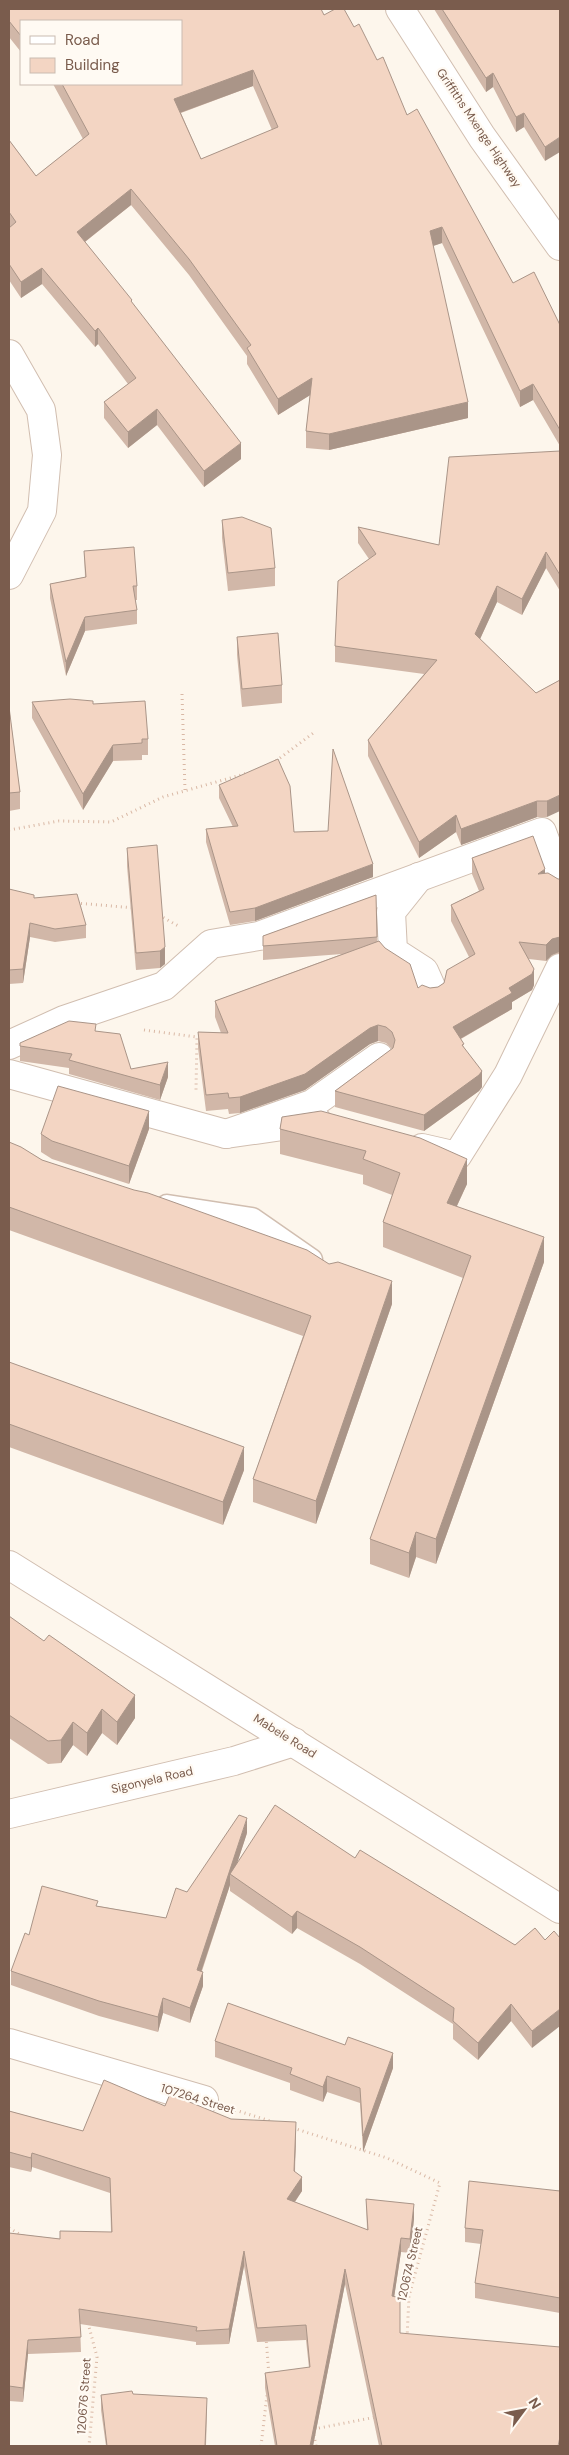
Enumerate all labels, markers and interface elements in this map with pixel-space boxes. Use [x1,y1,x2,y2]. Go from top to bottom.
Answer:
legend [20,20,182,85]
text: Road [65,30,100,50]
text: Building [65,55,120,75]
street label: Griffiths Mxenge Highway [433,65,525,191]
street label: Mabele Road [250,1710,320,1762]
street label: Sigonyela Road [110,1763,194,1797]
street label: 107264 Street [159,2080,237,2118]
street label: 120674 Street [394,2225,426,2303]
street label: 120676 Street [73,2357,95,2435]
north arrow [499,2385,549,2435]
text: N [525,2394,545,2412]

